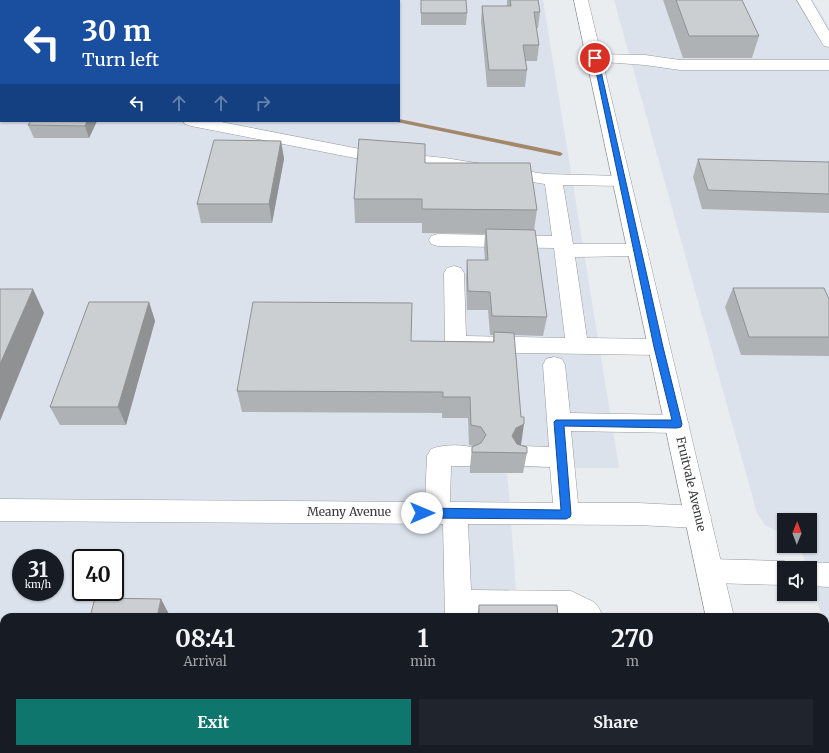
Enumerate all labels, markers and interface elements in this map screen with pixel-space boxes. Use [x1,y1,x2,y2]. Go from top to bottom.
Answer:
text: 30 m [82,13,151,49]
icon: left [16,16,68,68]
pin [578,41,612,75]
icon: arrive [584,47,606,69]
text: Turn left [82,48,159,71]
icon: left [126,92,148,114]
icon: ahead [168,92,190,114]
icon: ahead [210,92,232,114]
icon: right [252,92,274,114]
street label: Fruitvale Avenue [673,435,710,533]
position arrow [401,492,443,534]
street label: Meany Avenue [307,504,391,519]
north arrow [777,513,817,553]
map controls [777,513,817,601]
speed limit sign: 40 [72,549,124,601]
text: 31 [28,557,48,582]
button: sound [777,561,817,601]
text: km/h [25,578,51,591]
text: 08:41 [175,623,235,654]
text: 1 [418,623,429,654]
text: 270 [611,623,654,654]
text: Arrival [183,653,227,670]
text: min [410,653,436,670]
text: m [626,653,639,670]
button: Exit [16,699,411,745]
button: Share [419,699,813,745]

